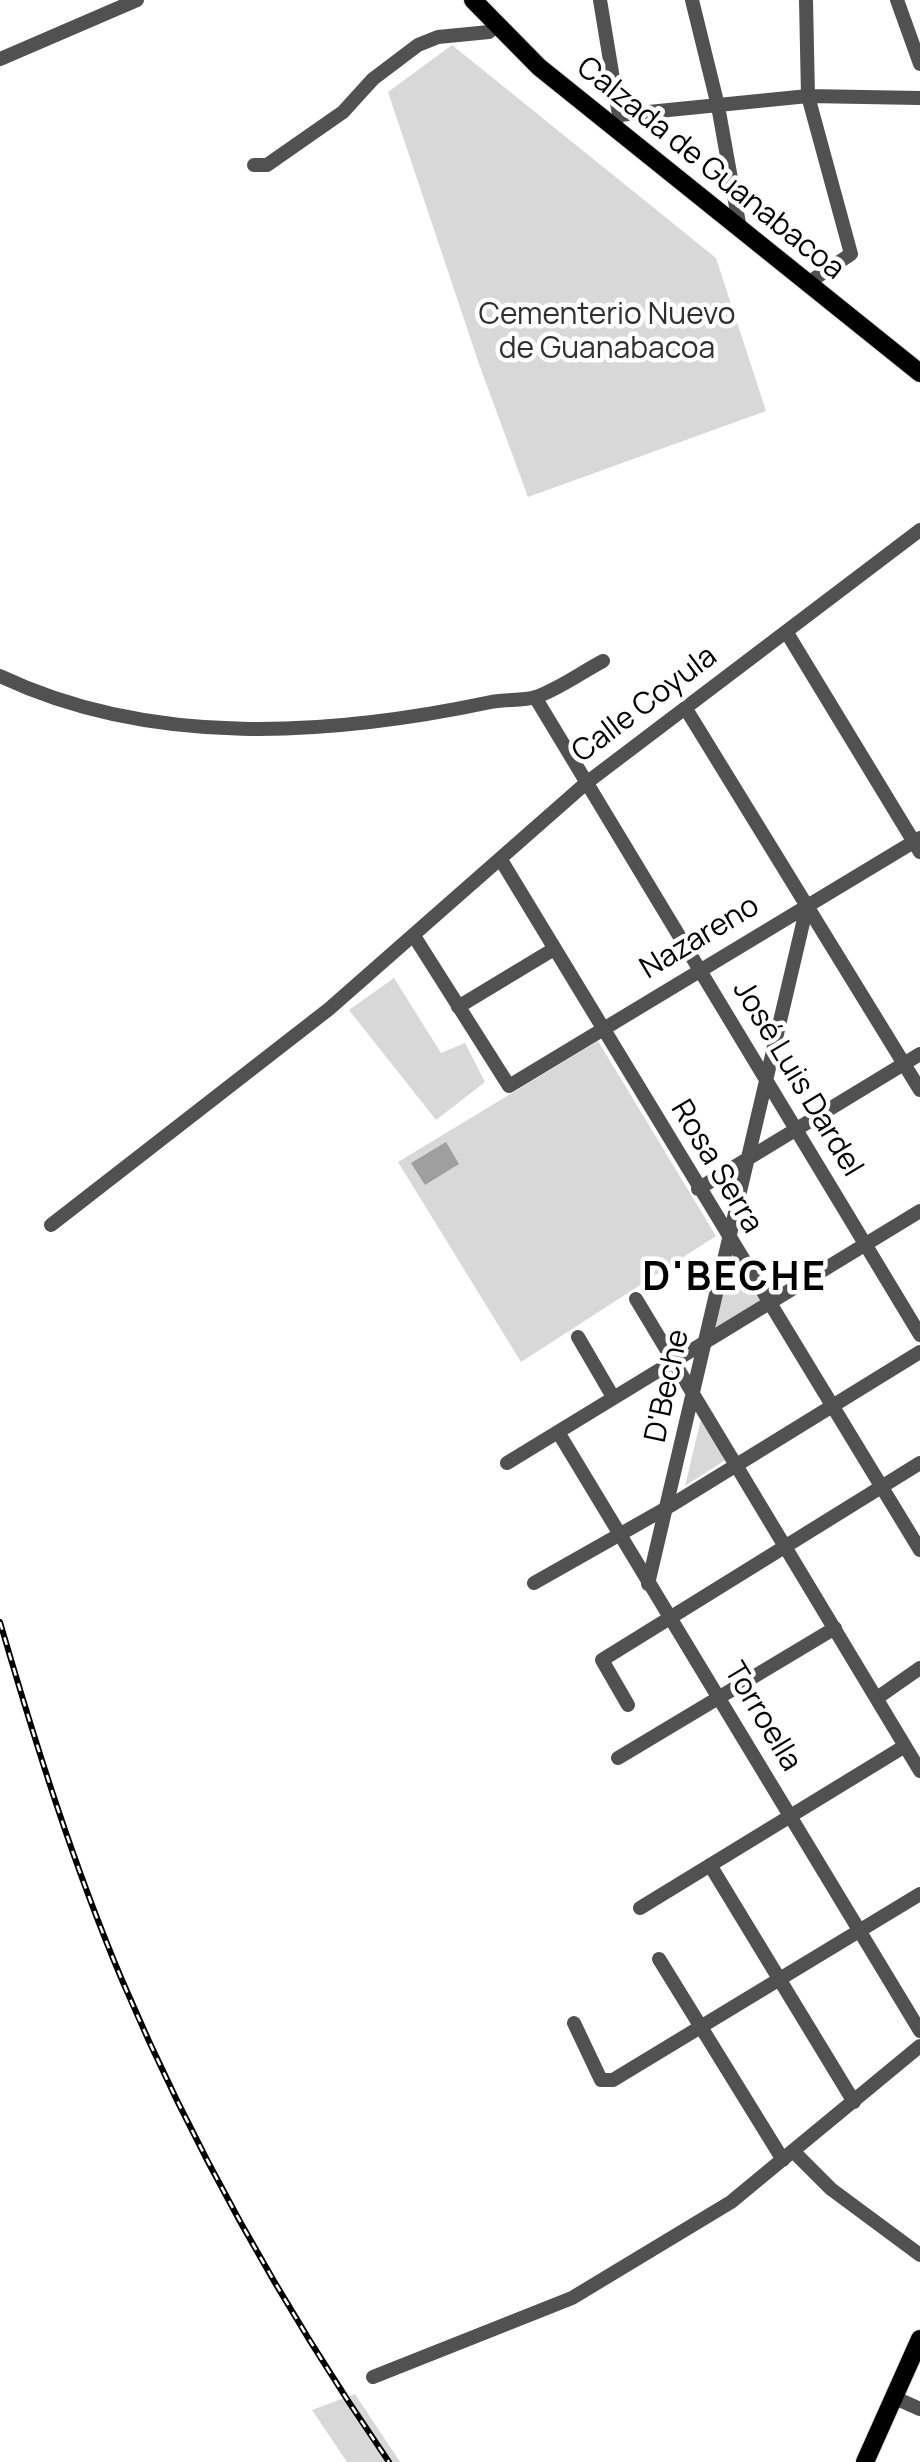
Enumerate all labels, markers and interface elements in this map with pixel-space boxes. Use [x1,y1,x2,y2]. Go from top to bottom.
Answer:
street label: Calzada de Guanabacoa [569,50,851,288]
park label: Cementerio Nuevo de Guanabacoa [479,298,735,368]
street label: Calle Coyula [566,639,724,771]
street label: Nazareno [634,889,766,987]
street label: José Luis Dardel [724,974,870,1184]
street label: Rosa Serra [662,1094,770,1240]
district label: D'BECHE [642,1255,828,1303]
street label: D'Beche [638,1326,698,1446]
street label: Torroella [716,1656,808,1778]

